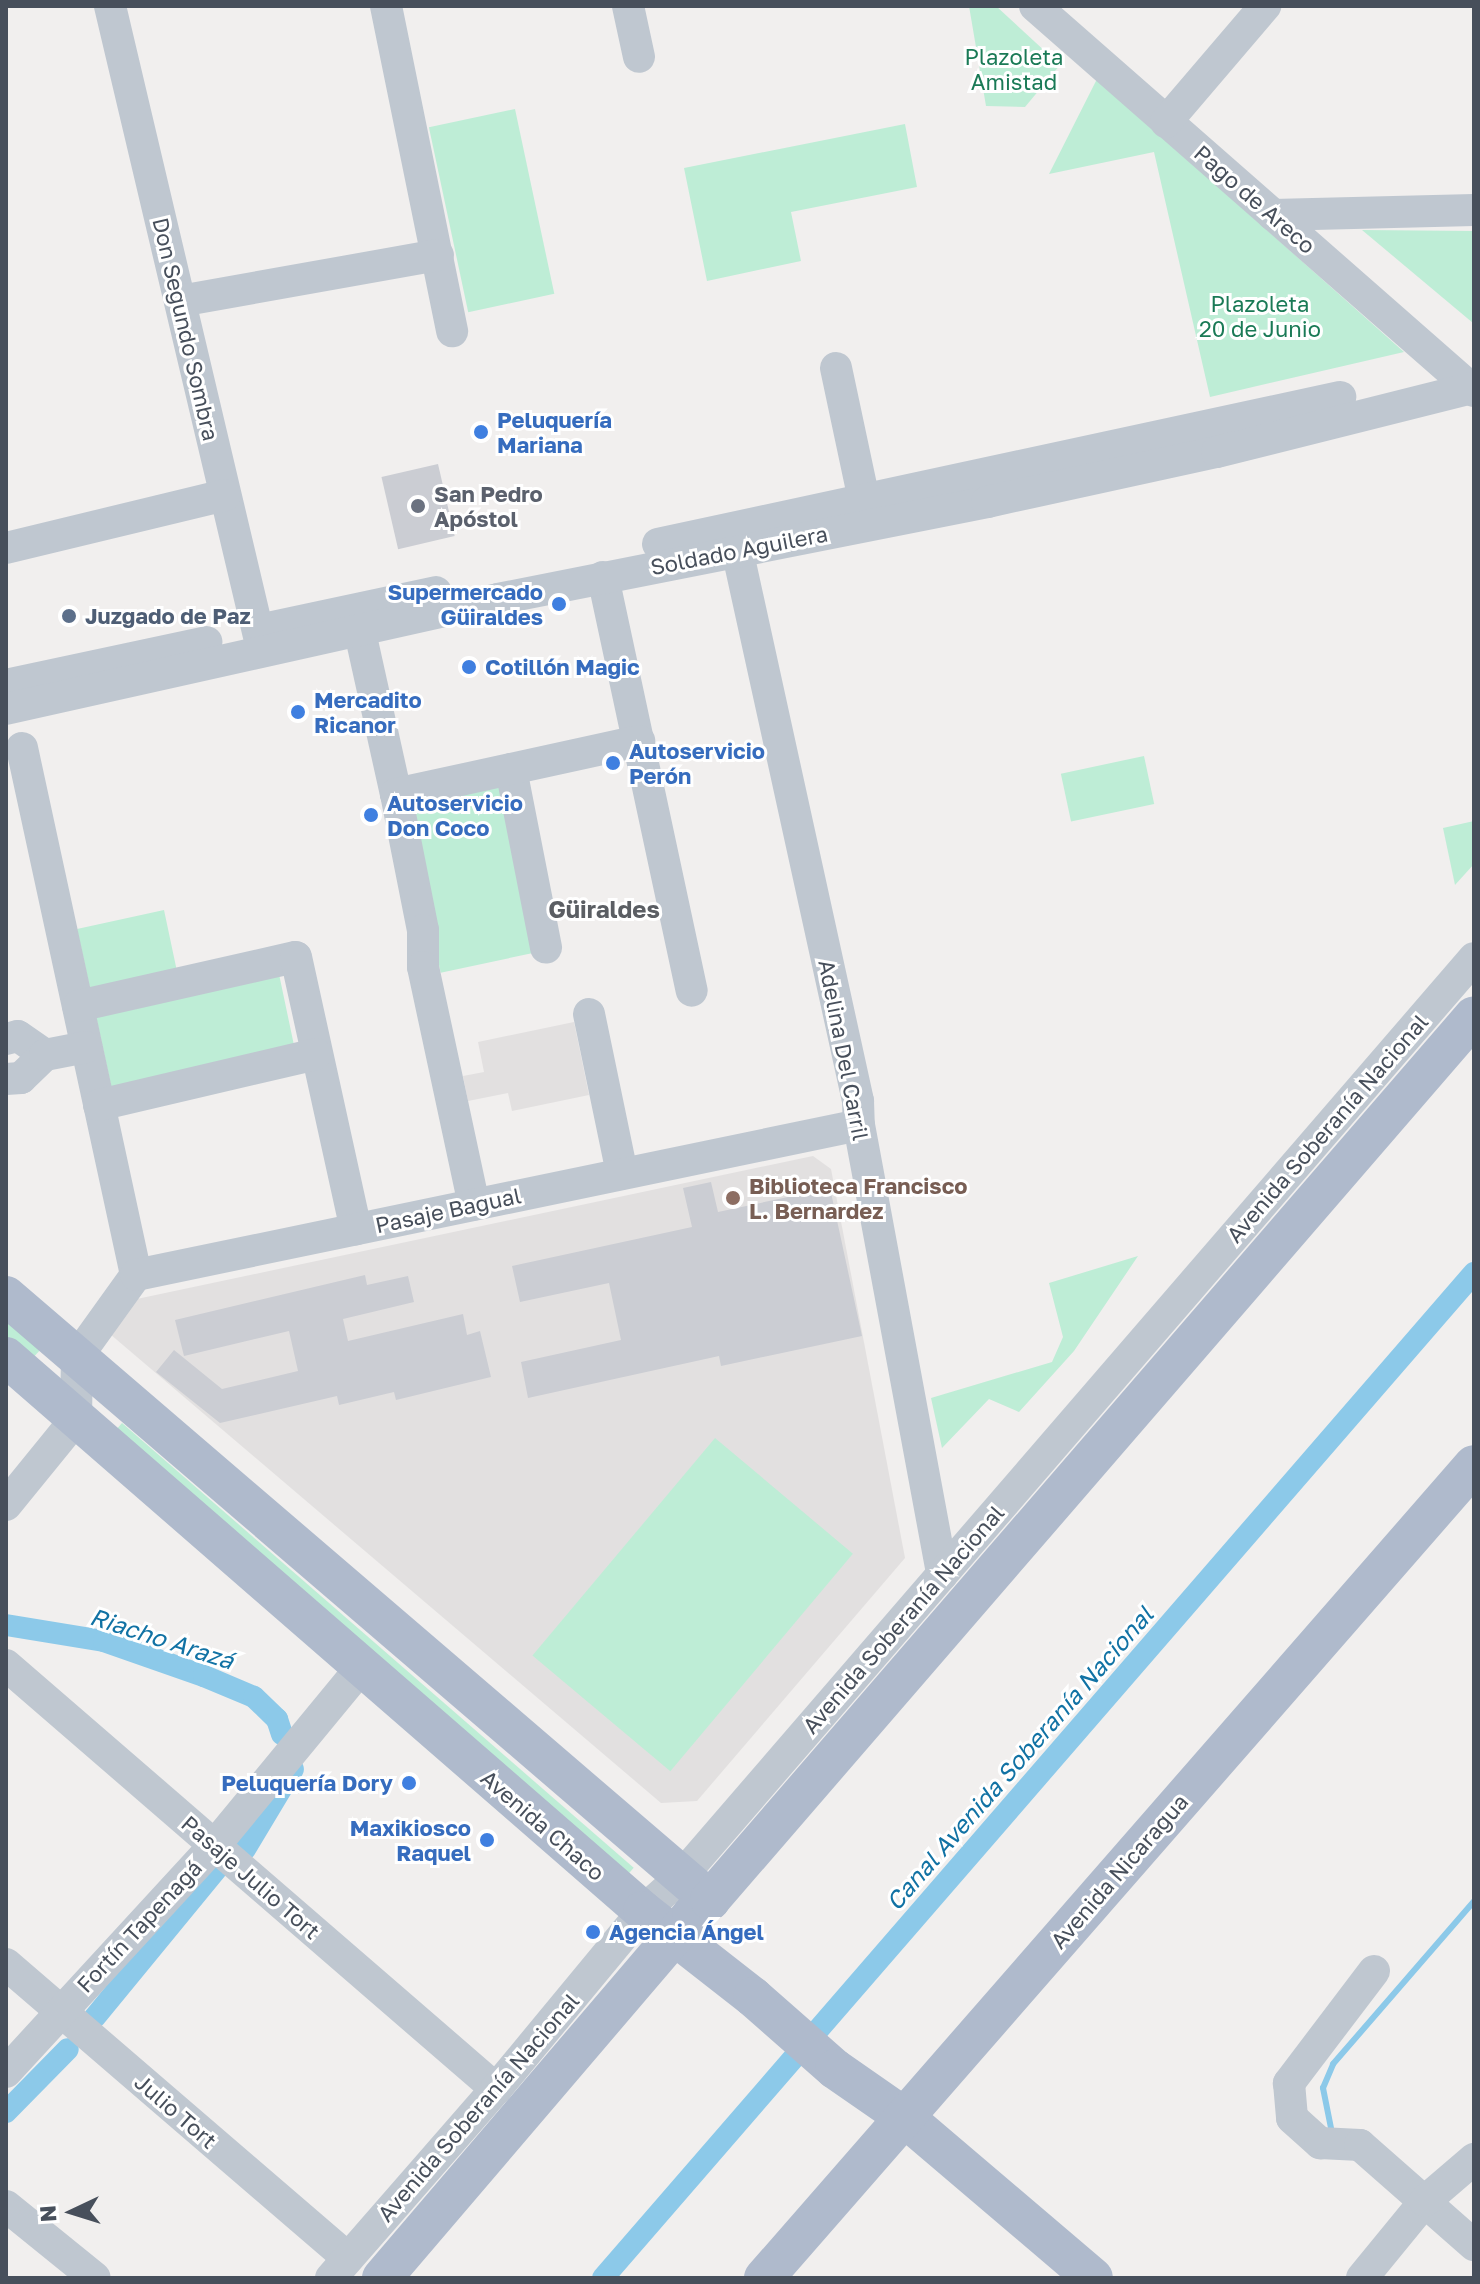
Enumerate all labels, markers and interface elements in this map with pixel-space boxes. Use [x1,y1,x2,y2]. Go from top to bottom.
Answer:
park label: Plazoleta Amistad [964,43,1064,94]
street label: Pago de Areco [1189,139,1321,259]
street label: Don Segundo Sombra [147,215,225,443]
park label: Plazoleta 20 de Junio [1199,290,1321,342]
place label: Peluquería Mariana [497,406,612,458]
marker: Peluquería Mariana [472,423,490,441]
place label: San Pedro Apóstol [434,480,543,532]
marker: San Pedro Apóstol [409,497,427,515]
street label: Soldado Aguilera [648,520,830,580]
place label: Supermercado Güiraldes [387,578,543,630]
marker: Supermercado Güiraldes [550,595,568,613]
place label: Juzgado de Paz [85,603,251,629]
marker: Juzgado de Paz [60,607,78,625]
place label: Cotillón Magic [485,654,640,680]
marker: Cotillón Magic [460,658,478,676]
place label: Mercadito Ricanor [314,686,422,738]
marker: Mercadito Ricanor [289,703,307,721]
place label: Autoservicio Perón [629,737,765,788]
marker: Autoservicio Perón [604,754,622,772]
place label: Autoservicio Don Coco [387,789,523,840]
marker: Autoservicio Don Coco [362,806,380,824]
district label: Güiraldes [548,895,660,923]
street label: Adelina Del Carril [814,957,874,1143]
street label: Avenida Soberanía Nacional [1221,1008,1433,1248]
place label: Biblioteca Francisco L. Bernardez [749,1172,968,1224]
street label: Pasaje Bagual [373,1182,523,1238]
marker: Biblioteca Francisco L. Bernardez [724,1189,742,1207]
street label: Avenida Soberanía Nacional [797,1499,1009,1739]
water label: Canal Avenida Soberanía Nacional [879,1600,1159,1916]
water label: Riacho Arazá [87,1601,237,1675]
street label: Avenida Chaco [476,1764,610,1886]
place label: Peluquería Dory [221,1770,393,1796]
marker: Peluquería Dory [400,1774,418,1792]
street label: Avenida Nicaragua [1045,1788,1193,1954]
street label: Pasaje Julio Tort [176,1810,326,1944]
place label: Maxikiosco Raquel [350,1814,471,1866]
marker: Maxikiosco Raquel [478,1831,496,1849]
street label: Fortín Tapenagá [71,1854,207,1998]
place label: Agencia Ángel [609,1919,764,1945]
marker: Agencia Ángel [584,1923,602,1941]
street label: Avenida Soberanía Nacional [372,1987,584,2227]
street label: Julio Tort [130,2068,222,2154]
north arrow [32,2172,112,2252]
text: N [34,2204,62,2223]

